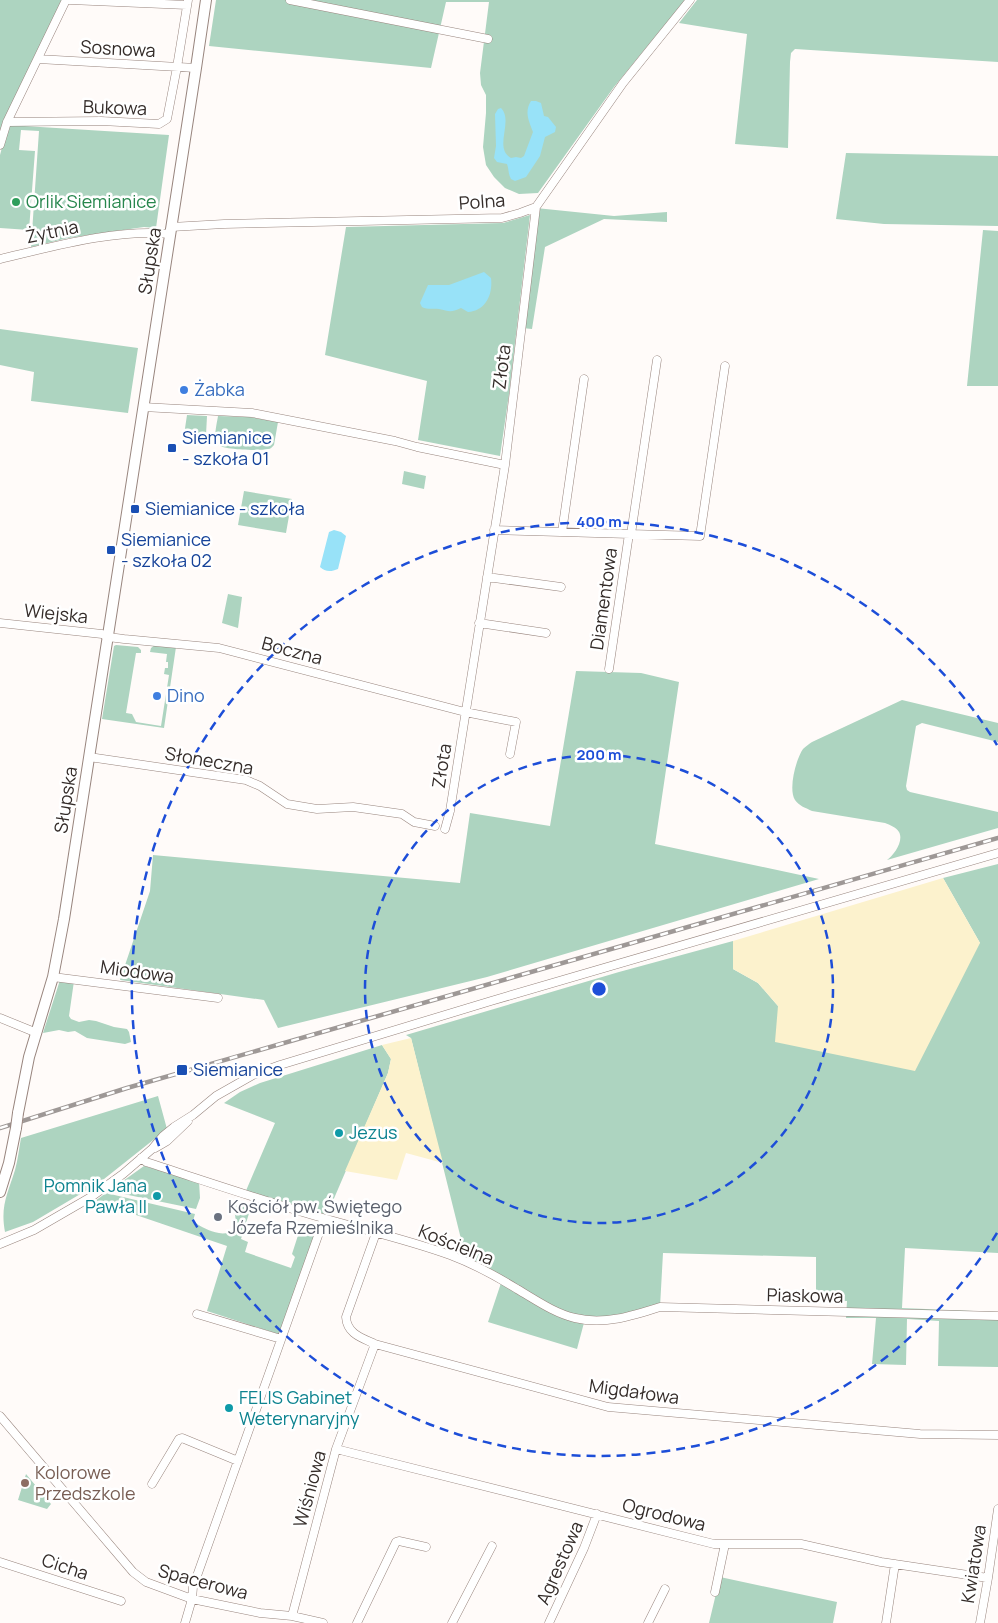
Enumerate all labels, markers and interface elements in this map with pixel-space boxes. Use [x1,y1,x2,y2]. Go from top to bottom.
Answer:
street label: Sosnowa [80,34,156,62]
street label: Bukowa [83,94,147,120]
street label: Polna [458,187,506,215]
place label: Orlik Siemianice [26,189,157,213]
marker: Orlik Siemianice [10,196,22,208]
street label: Żytnia [23,214,80,248]
street label: Słupska [132,226,166,296]
street label: Złota [486,343,516,391]
place label: Żabka [194,377,245,401]
marker: Żabka [178,384,190,396]
place label: Siemianice - szkoła 01 [182,425,272,470]
marker: Siemianice - szkoła 01 [166,442,178,454]
place label: Siemianice - szkoła [145,496,305,520]
marker: Siemianice - szkoła [129,503,141,515]
text: 400 m [576,511,622,532]
place label: Siemianice - szkoła 02 [121,527,212,572]
marker: Siemianice - szkoła 02 [105,544,117,556]
street label: Diamentowa [584,546,622,651]
street label: Wiejska [23,598,89,628]
street label: Boczna [259,630,325,670]
place label: Dino [167,683,205,707]
marker: Dino [151,690,163,702]
street label: Słoneczna [163,740,255,780]
street label: Złota [426,742,456,790]
text: 200 m [576,744,622,765]
street label: Słupska [48,765,82,835]
street label: Miodowa [99,954,176,988]
centre of rings [590,980,608,998]
place label: Siemianice [193,1057,283,1081]
marker: Siemianice [175,1063,189,1077]
place label: Jezus [349,1120,398,1144]
marker: Jezus [333,1127,345,1139]
place label: Pomnik Jana Pawła II [44,1173,147,1218]
marker: Pomnik Jana Pawła II [151,1190,163,1202]
place label: Kościół pw. Świętego Józefa Rzemieślnika [228,1194,402,1239]
marker: Kościół pw. Świętego Józefa Rzemieślnika [212,1211,224,1223]
street label: Kościelna [415,1218,498,1270]
street label: Piaskowa [766,1282,844,1308]
street label: Migdałowa [588,1373,681,1409]
place label: FELIS Gabinet Weterynaryjny [239,1385,360,1430]
marker: FELIS Gabinet Weterynaryjny [223,1402,235,1414]
street label: Wiśniowa [287,1448,331,1530]
place label: Kolorowe Przedszkole [35,1460,135,1505]
marker: Kolorowe Przedszkole [19,1477,31,1489]
street label: Ogrodowa [620,1492,708,1536]
street label: Agrestowa [530,1517,588,1608]
street label: Kwiatowa [955,1523,991,1605]
street label: Cicha [39,1547,92,1585]
street label: Spacerowa [156,1558,251,1605]

